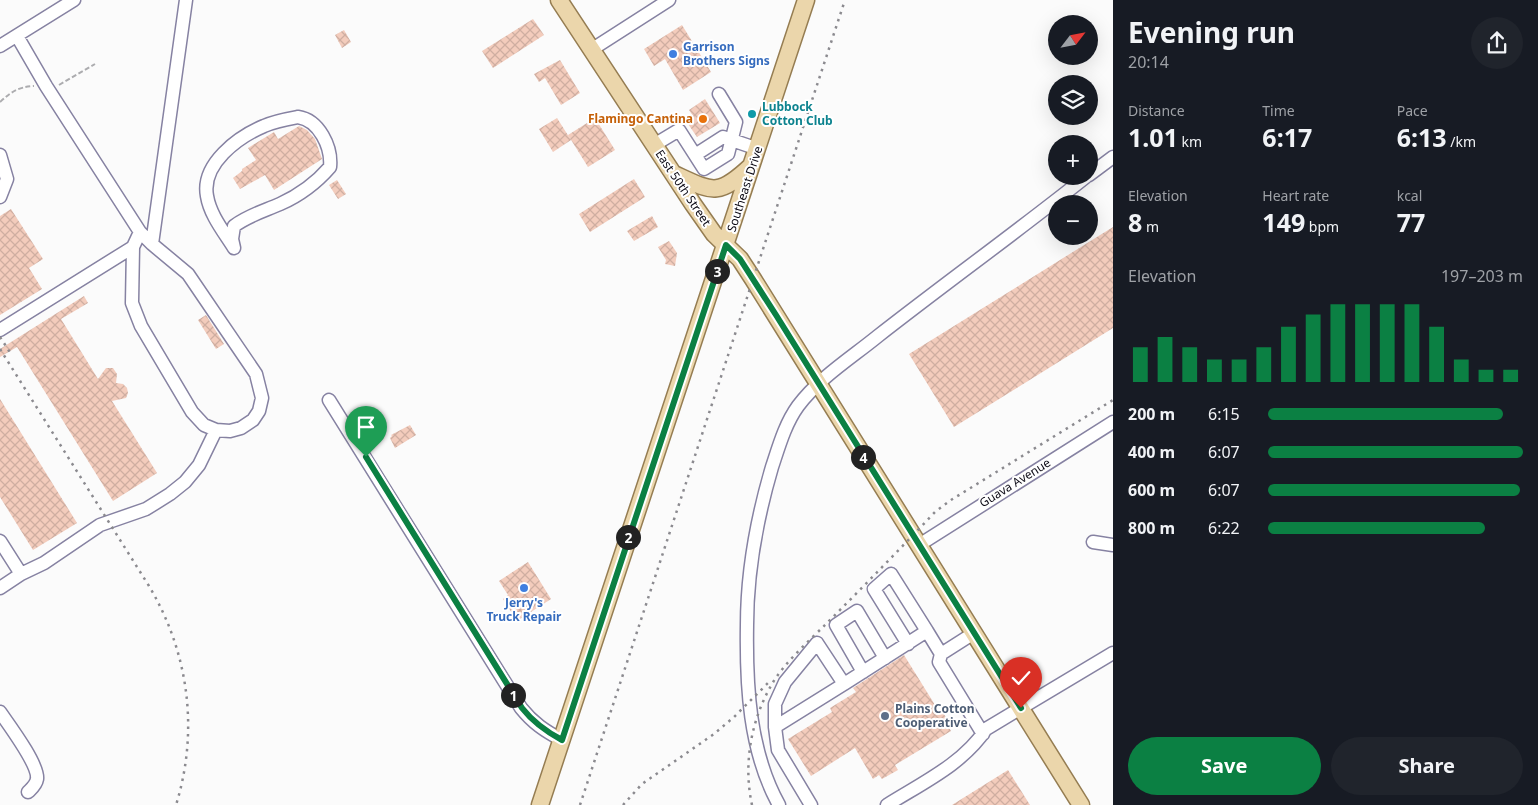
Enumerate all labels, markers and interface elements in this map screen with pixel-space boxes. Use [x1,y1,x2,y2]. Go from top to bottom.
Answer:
text: Evening run [1128,13,1295,51]
north arrow [1048,15,1098,65]
map controls [1048,15,1098,245]
button: share [1471,17,1523,69]
place label: Garrison Brothers Signs [683,38,770,69]
marker: Garrison Brothers Signs [667,48,679,60]
text: 20:14 [1128,51,1169,73]
button: layers [1048,75,1098,125]
place label: Lubbock Cotton Club [762,98,833,129]
text: Distance [1128,101,1185,120]
text: Time [1262,101,1295,120]
text: Pace [1397,101,1428,120]
marker: Lubbock Cotton Club [746,108,758,120]
place label: Flamingo Cantina [588,110,693,127]
marker: Flamingo Cantina [697,113,709,125]
text: 1.01 [1128,120,1178,154]
text: 6:17 [1262,120,1312,154]
text: 6:13 [1397,120,1447,154]
text: km [1178,132,1202,151]
text: /km [1447,132,1476,151]
button: + [1048,135,1098,185]
street label: Southeast Drive [723,143,766,234]
street label: East 50th Street [652,146,716,230]
text: Elevation [1128,186,1188,205]
text: Heart rate [1262,186,1329,205]
text: kcal [1397,186,1422,205]
button: − [1048,195,1098,245]
text: 8 [1128,205,1142,239]
text: 149 [1262,205,1305,239]
text: 77 [1397,205,1425,239]
text: m [1142,217,1159,236]
text: bpm [1305,217,1339,236]
pin: 3 [704,258,730,284]
text: 3 [713,262,722,281]
text: Elevation [1128,265,1196,287]
text: 197–203 m [1441,265,1523,287]
text: 200 m [1128,403,1175,425]
text: 6:15 [1208,403,1240,425]
pin [345,406,387,457]
icon: arrive [352,413,380,441]
text: 400 m [1128,441,1175,463]
text: 6:07 [1208,441,1240,463]
pin: 4 [850,444,876,470]
text: 4 [859,448,868,467]
street label: Guava Avenue [976,454,1054,511]
text: 600 m [1128,479,1175,501]
text: 6:07 [1208,479,1240,501]
text: 800 m [1128,517,1175,539]
text: 6:22 [1208,517,1240,539]
pin: 2 [616,524,640,550]
text: 2 [624,528,633,547]
marker: Jerry's Truck Repair [518,582,530,594]
place label: Jerry's Truck Repair [486,594,562,625]
pin [1000,657,1042,708]
icon: check [1007,664,1035,692]
pin: 1 [500,682,526,708]
text: 1 [509,686,518,705]
place label: Plains Cotton Cooperative [895,700,975,731]
marker: Plains Cotton Cooperative [879,710,891,722]
button: Save [1128,737,1321,795]
button: Share [1331,737,1523,795]

